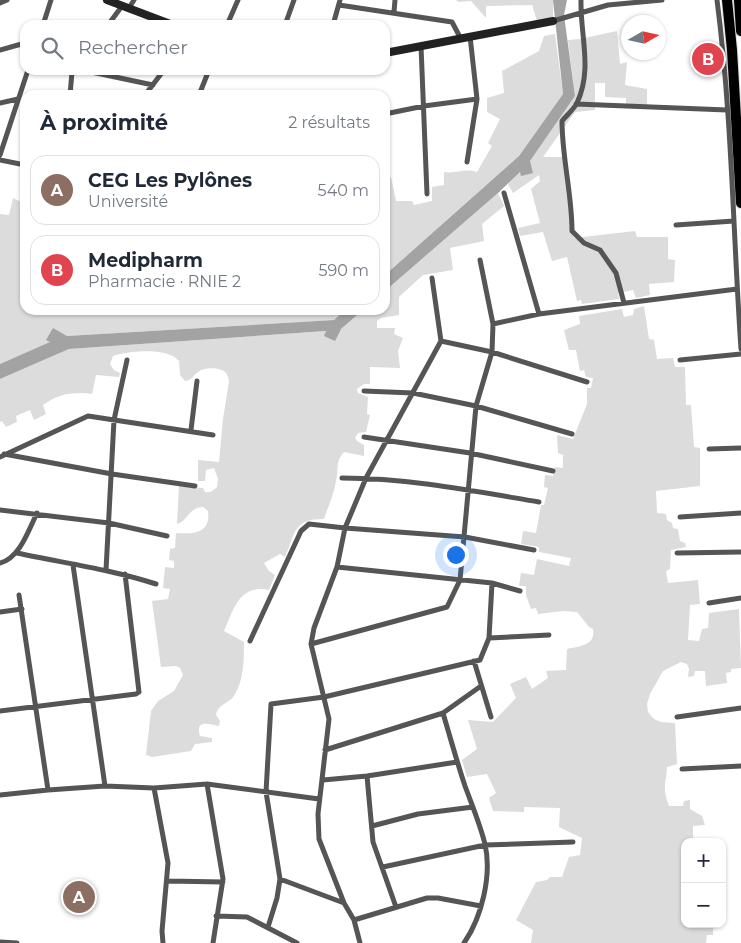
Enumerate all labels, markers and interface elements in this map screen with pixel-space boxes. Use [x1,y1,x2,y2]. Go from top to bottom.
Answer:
north arrow [621,15,666,60]
search box [20,20,390,75]
icon: search [38,34,66,62]
text: Rechercher [78,36,188,59]
pin: B [692,40,724,78]
text: À proximité [40,110,168,135]
text: 2 résultats [288,113,370,132]
text: CEG Les Pylônes [88,169,252,192]
text: A [51,181,63,200]
text: 540 m [318,181,369,200]
text: Université [88,192,168,211]
text: Medipharm [88,249,203,272]
text: B [51,261,63,280]
text: 590 m [318,261,369,280]
text: Pharmacie · RNIE 2 [88,272,241,291]
your location [443,542,469,568]
map controls [681,838,726,928]
button: + [681,838,726,883]
pin: A [63,878,95,916]
button: − [681,883,726,928]

